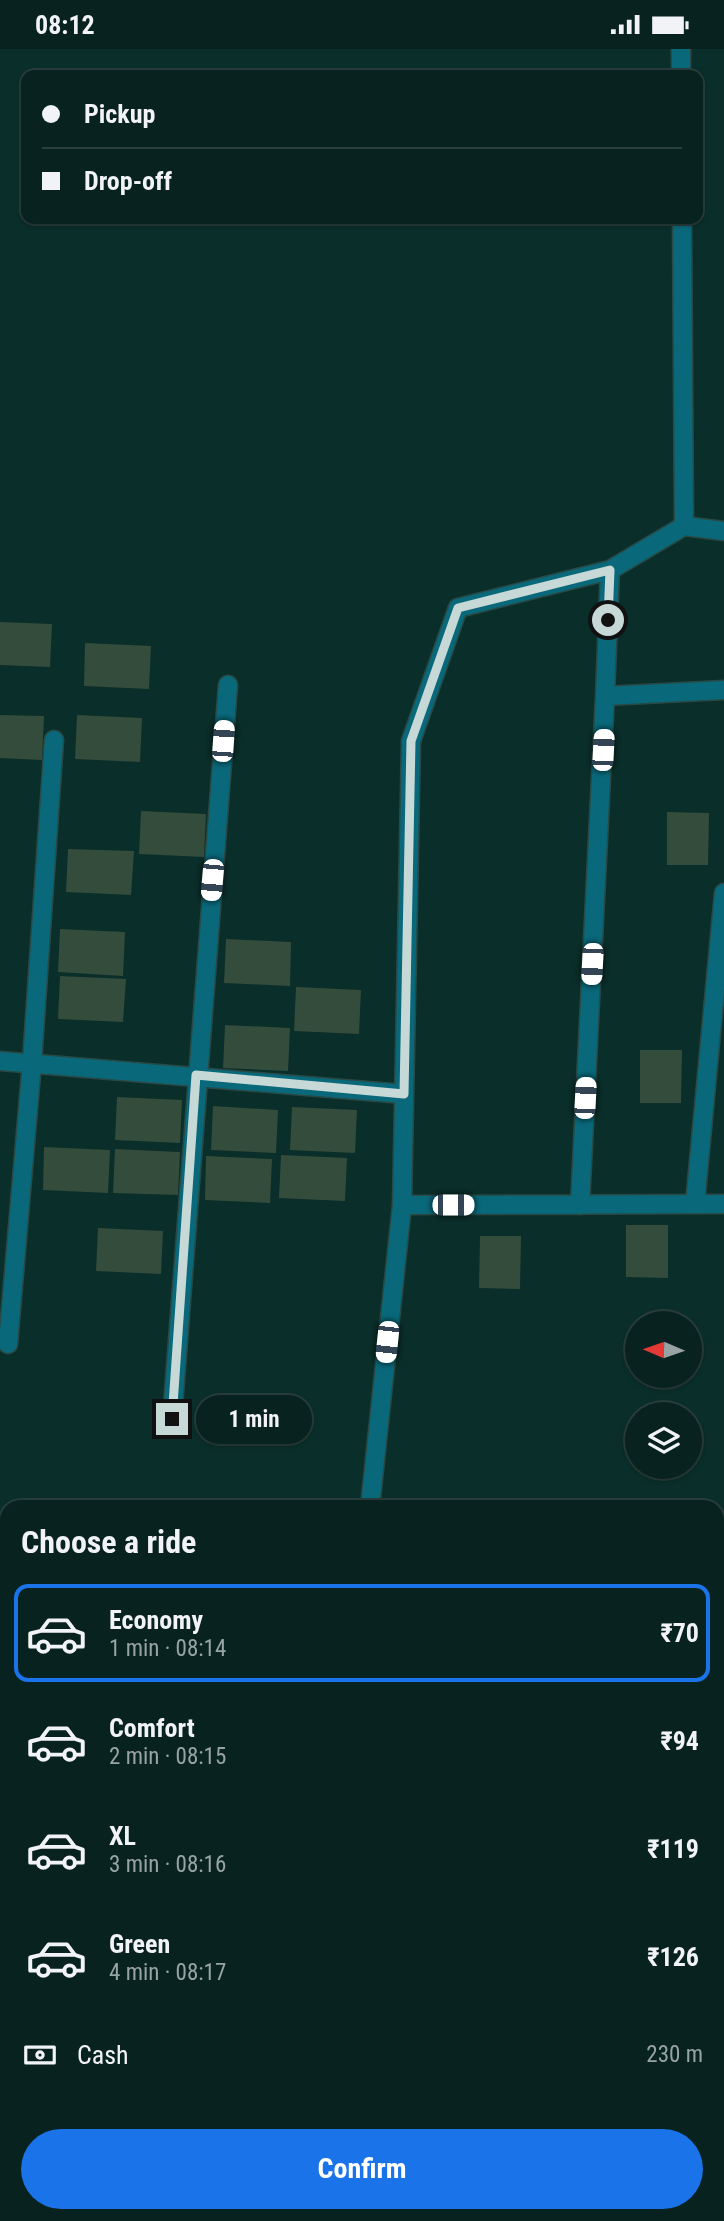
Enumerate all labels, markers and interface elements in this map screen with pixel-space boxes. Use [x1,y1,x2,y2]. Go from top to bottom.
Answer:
text: 08:12 [35,10,95,40]
text: Pickup [84,99,155,129]
text: Drop-off [84,166,172,196]
route start [592,604,624,636]
car [212,719,235,763]
car [592,728,615,772]
car [200,858,225,902]
car [581,942,604,986]
car [574,1076,597,1120]
car [433,1195,475,1216]
north arrow [625,1311,702,1388]
map controls [625,1311,702,1479]
car [375,1320,400,1364]
callout: 1 min [196,1395,312,1443]
button: layers [625,1402,702,1479]
route end [156,1403,188,1435]
text: 1 min [228,1406,280,1433]
text: Choose a ride [21,1523,196,1561]
icon: car [25,1602,88,1665]
text: Economy [109,1605,203,1635]
text: ₹70 [660,1618,699,1648]
text: 1 min · 08:14 [109,1635,226,1662]
icon: car [25,1710,88,1773]
text: Comfort [109,1713,195,1743]
text: ₹94 [660,1726,699,1756]
text: 2 min · 08:15 [109,1743,226,1770]
icon: car [25,1818,88,1881]
text: XL [109,1821,136,1851]
text: ₹119 [647,1834,699,1864]
text: 3 min · 08:16 [109,1851,226,1878]
icon: car [25,1926,88,1989]
text: Green [109,1929,170,1959]
text: ₹126 [647,1942,699,1972]
text: 4 min · 08:17 [109,1959,226,1986]
icon: cash [21,2036,59,2074]
text: Cash [77,2040,129,2070]
text: 230 m [646,2041,703,2068]
button: Confirm [21,2129,703,2209]

